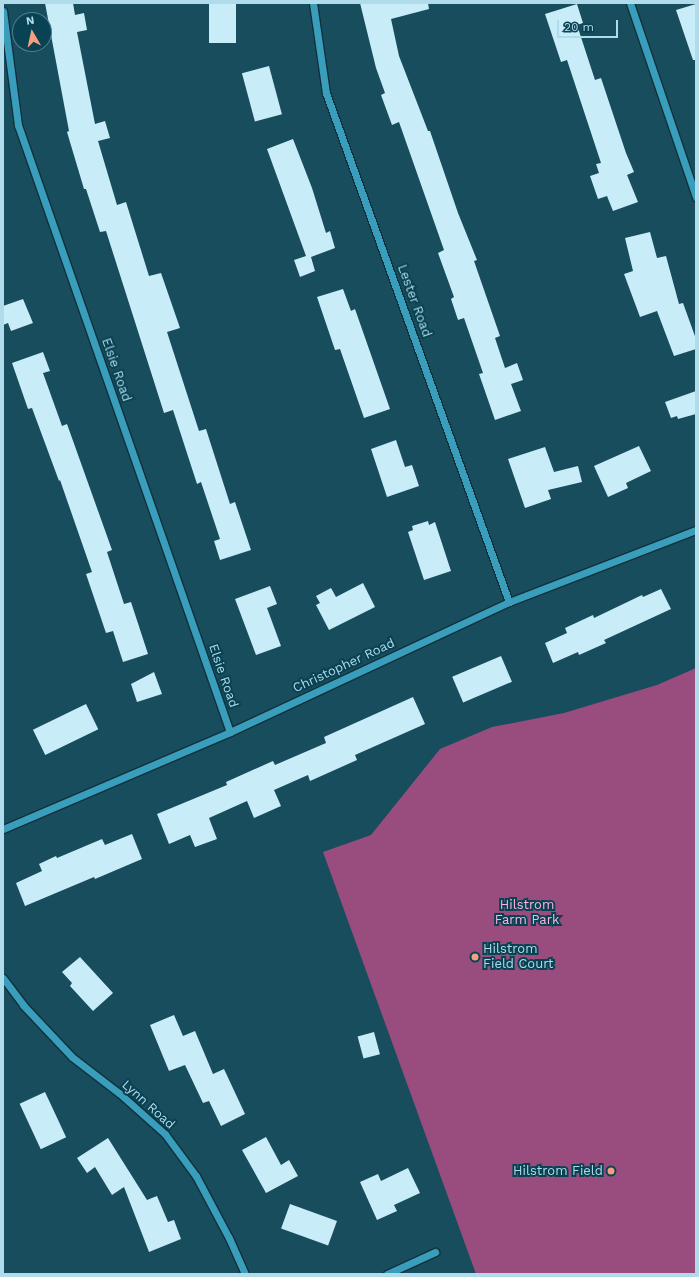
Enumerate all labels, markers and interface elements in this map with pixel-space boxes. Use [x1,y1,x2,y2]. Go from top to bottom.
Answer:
north arrow [12,12,52,52]
scale bar [559,12,620,38]
text: N [25,14,35,28]
text: 20 m [564,20,594,34]
street label: Lester Road [394,262,434,340]
street label: Elsie Road [98,336,134,404]
street label: Christopher Road [290,635,398,697]
street label: Elsie Road [205,642,241,710]
park label: Hilstrom Farm Park [495,898,559,929]
place label: Hilstrom Field Court [483,942,554,973]
marker: Hilstrom Field Court [470,952,480,962]
street label: Lynn Road [118,1077,178,1133]
place label: Hilstrom Field [513,1163,603,1179]
marker: Hilstrom Field [606,1166,616,1176]

